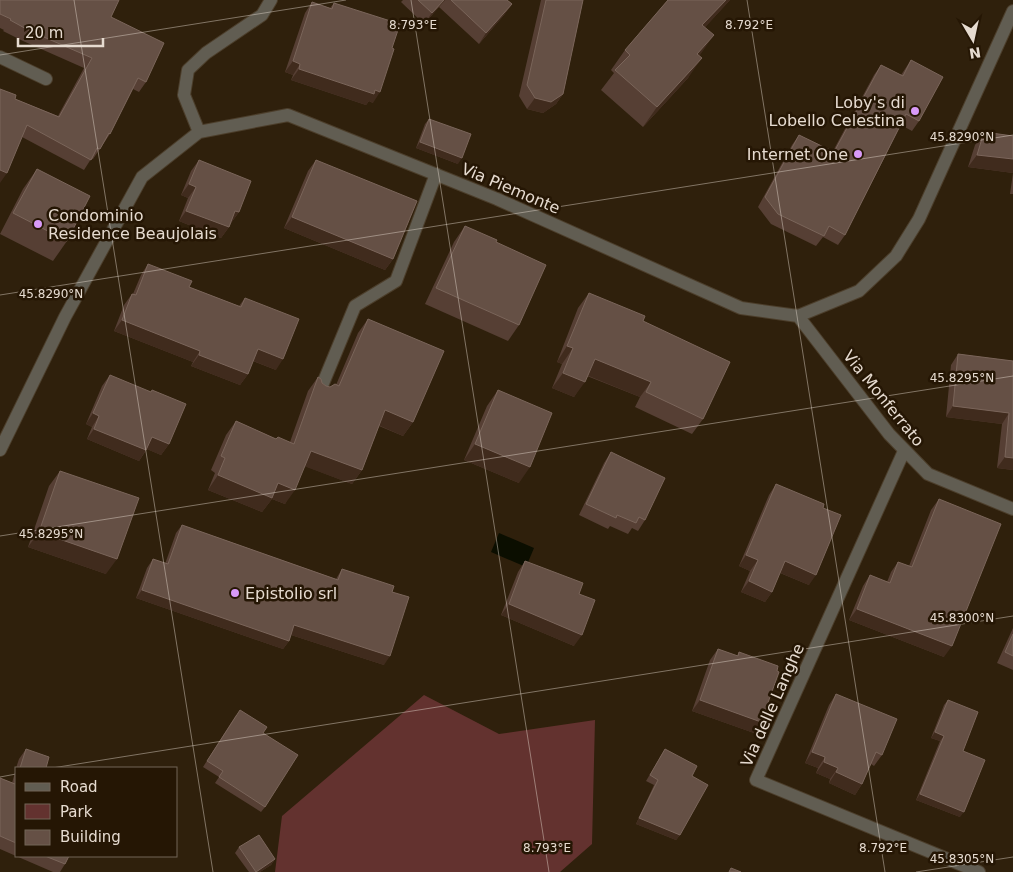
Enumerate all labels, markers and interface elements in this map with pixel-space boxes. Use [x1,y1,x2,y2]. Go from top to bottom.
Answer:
scale bar [18,15,102,47]
north arrow [948,15,998,65]
text: 8.793°E [389,18,437,32]
text: 8.792°E [725,18,773,32]
text: 20 m [25,24,63,42]
text: N [968,44,982,62]
place label: Loby's di Lobello Celestina [769,93,905,130]
marker: Loby's di Lobello Celestina [909,105,921,117]
text: 45.8290°N [930,130,994,144]
place label: Internet One [747,145,848,164]
marker: Internet One [852,148,864,160]
street label: Via Piemonte [459,159,563,218]
place label: Condominio Residence Beaujolais [48,206,217,243]
marker: Condominio Residence Beaujolais [32,218,44,230]
text: 45.8290°N [19,287,83,301]
street label: Via Monferrato [839,347,928,450]
text: 45.8295°N [930,371,994,385]
text: 45.8295°N [19,527,83,541]
place label: Epistolio srl [245,584,337,603]
marker: Epistolio srl [229,587,241,599]
text: 45.8300°N [930,611,994,625]
street label: Via delle Langhe [737,641,808,770]
legend [15,767,178,857]
text: Road [60,778,98,796]
text: Park [60,803,93,821]
text: Building [60,828,121,846]
text: 8.793°E [523,841,571,855]
text: 8.792°E [859,841,907,855]
text: 45.8305°N [930,852,994,866]

